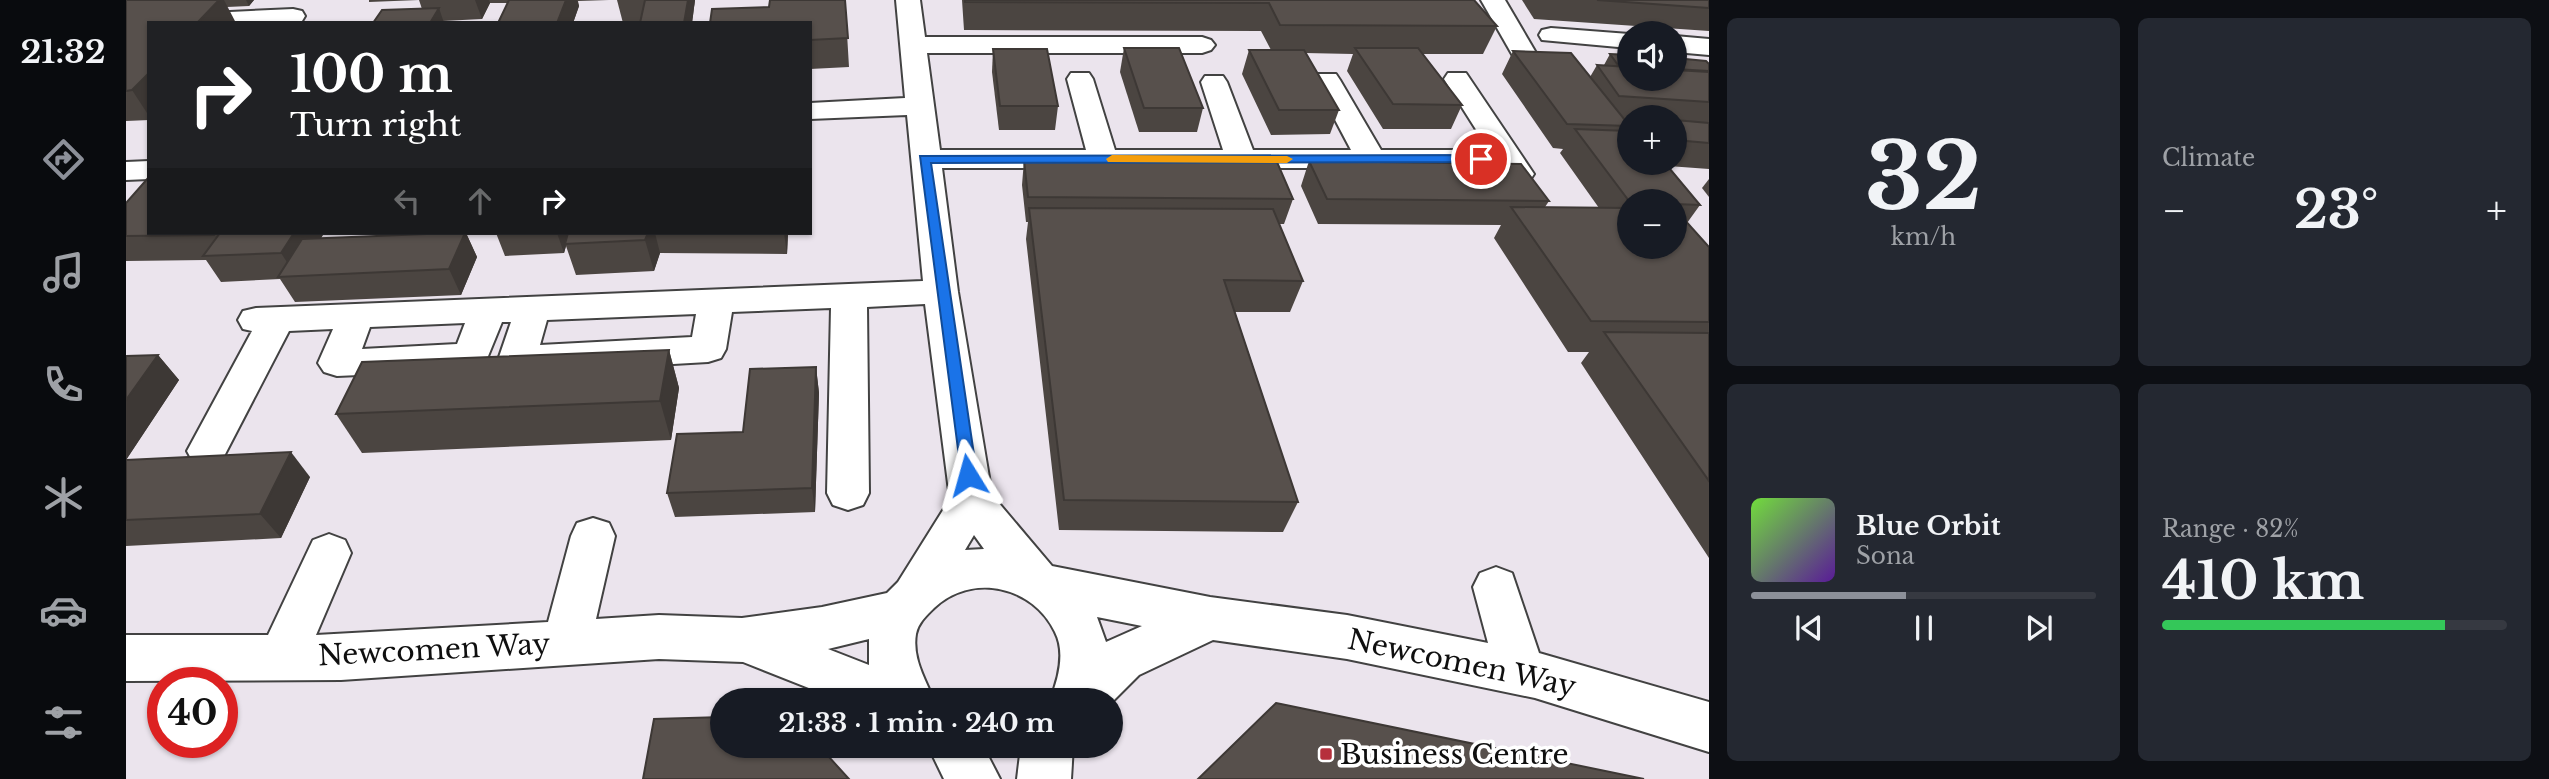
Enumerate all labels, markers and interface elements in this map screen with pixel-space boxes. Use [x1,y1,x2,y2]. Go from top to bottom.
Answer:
map controls [1617,21,1687,259]
button: sound [1617,21,1687,91]
text: 21:32 [20,32,106,72]
text: 100 m [290,44,453,105]
icon: right [175,49,266,140]
text: Turn right [290,105,461,145]
button: + [1617,105,1687,175]
text: 32 [1865,121,1982,234]
pin [1451,129,1511,189]
icon: directions [39,135,88,184]
icon: arrive [1462,140,1500,178]
text: Climate [2162,144,2255,172]
text: 23° [2294,178,2378,242]
icon: left [388,182,426,220]
icon: ahead [461,182,499,220]
icon: right [534,182,572,220]
text: − [2162,187,2186,234]
text: + [2486,187,2507,234]
button: − [1617,189,1687,259]
text: km/h [1891,223,1956,251]
icon: music [39,248,88,297]
icon: phone [39,360,88,409]
position arrow [931,438,1005,512]
icon: climate [39,473,88,522]
text: Blue Orbit [1856,510,2001,542]
text: Range · 82% [2162,515,2299,543]
text: Sona [1856,542,1914,570]
text: 410 km [2162,549,2364,613]
icon: car [39,586,88,635]
icon: previous [1790,609,1828,647]
icon: pause [1905,609,1943,647]
icon: next [2020,609,2058,647]
street label: Newcomen Way [1345,622,1579,704]
street label: Newcomen Way [317,626,551,674]
speed limit sign: 40 [147,667,238,758]
icon: filters [39,698,88,747]
text: 21:33 · 1 min · 240 m [779,707,1054,739]
place label: Business Centre [1340,737,1569,772]
marker: Business Centre [1318,746,1334,762]

